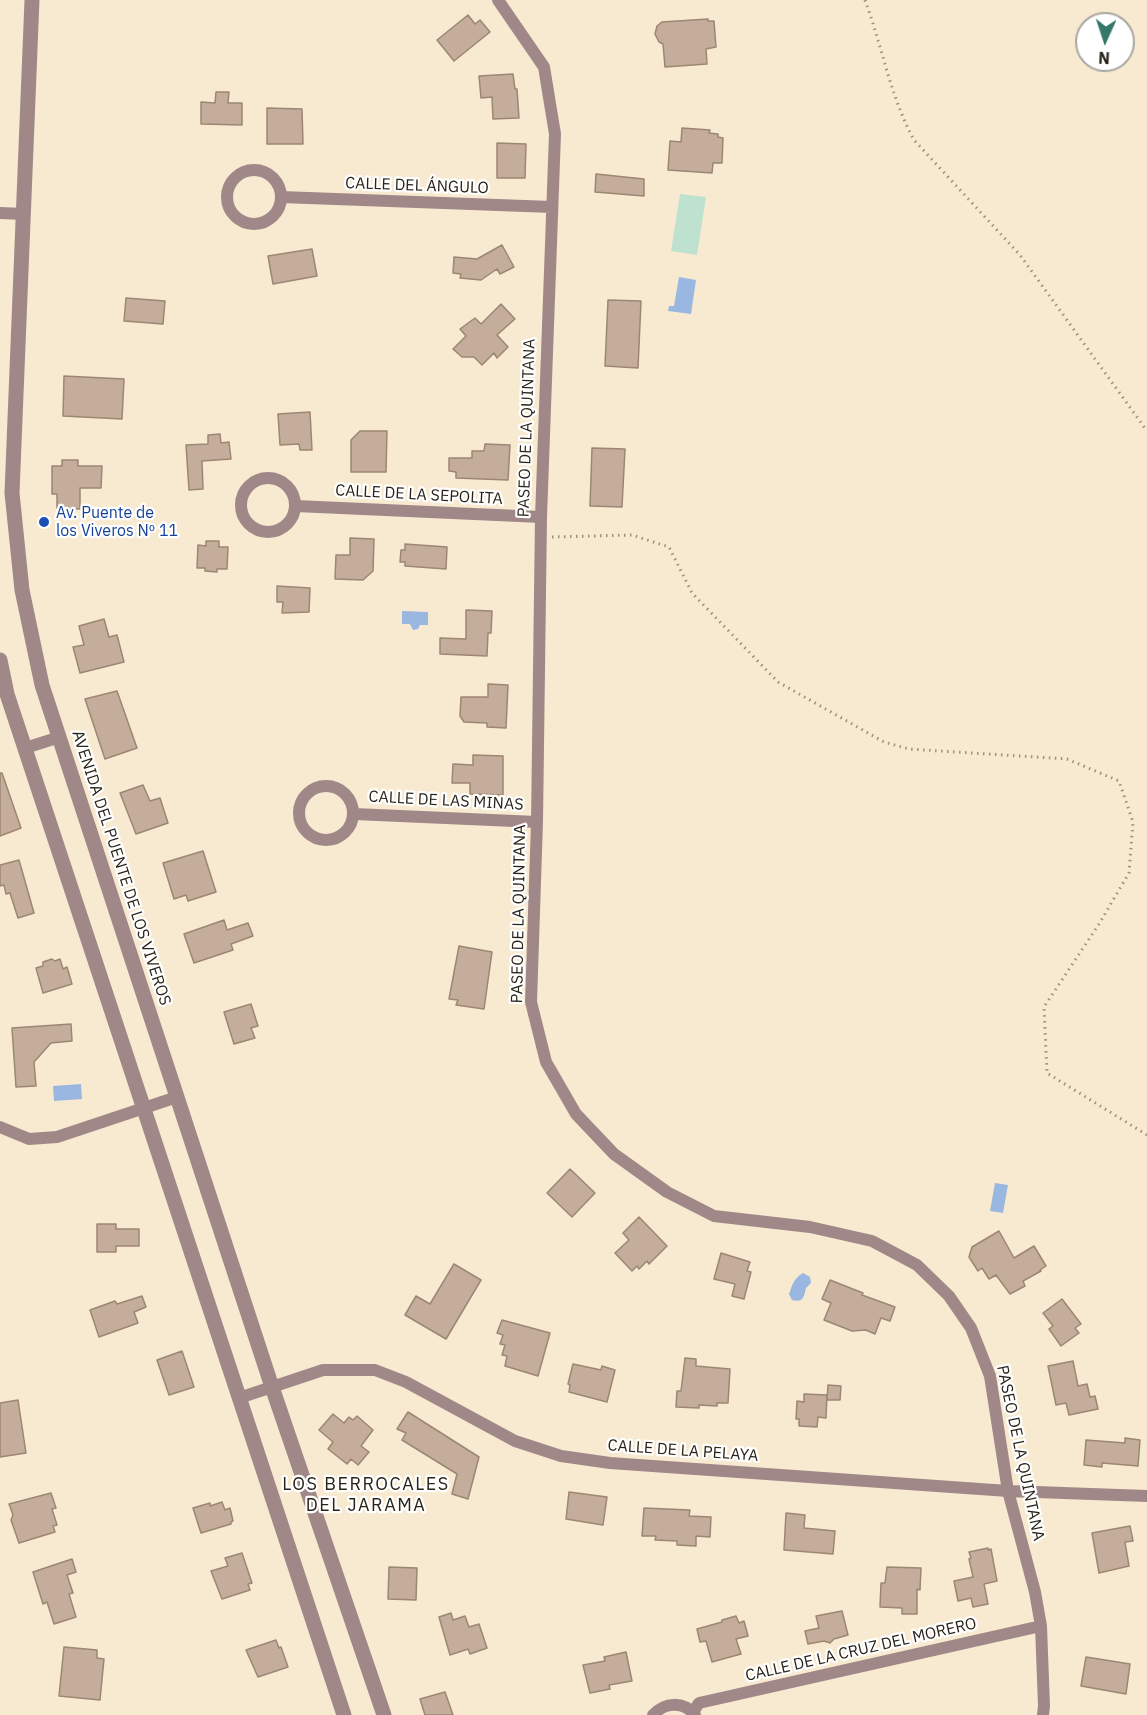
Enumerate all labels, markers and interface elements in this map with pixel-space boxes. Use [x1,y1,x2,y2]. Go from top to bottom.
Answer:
north arrow [1075,12,1135,72]
text: N [1098,48,1110,68]
street label: CALLE DEL ÁNGULO [345,174,489,198]
street label: PASEO DE LA QUINTANA [514,338,540,518]
street label: CALLE DE LA SEPOLITA [335,481,503,509]
place label: Av. Puente de los Viveros Nº 11 [56,503,178,541]
marker: Av. Puente de los Viveros Nº 11 [37,515,51,529]
street label: AVENIDA DEL PUENTE DE LOS VIVEROS [67,728,175,1008]
street label: CALLE DE LAS MINAS [368,787,524,815]
street label: PASEO DE LA QUINTANA [508,824,530,1004]
street label: PASEO DE LA QUINTANA [992,1363,1048,1543]
street label: CALLE DE LA PELAYA [607,1436,759,1466]
district label: LOS BERROCALES DEL JARAMA [282,1474,450,1516]
street label: CALLE DE LA CRUZ DEL MORERO [744,1614,978,1686]

